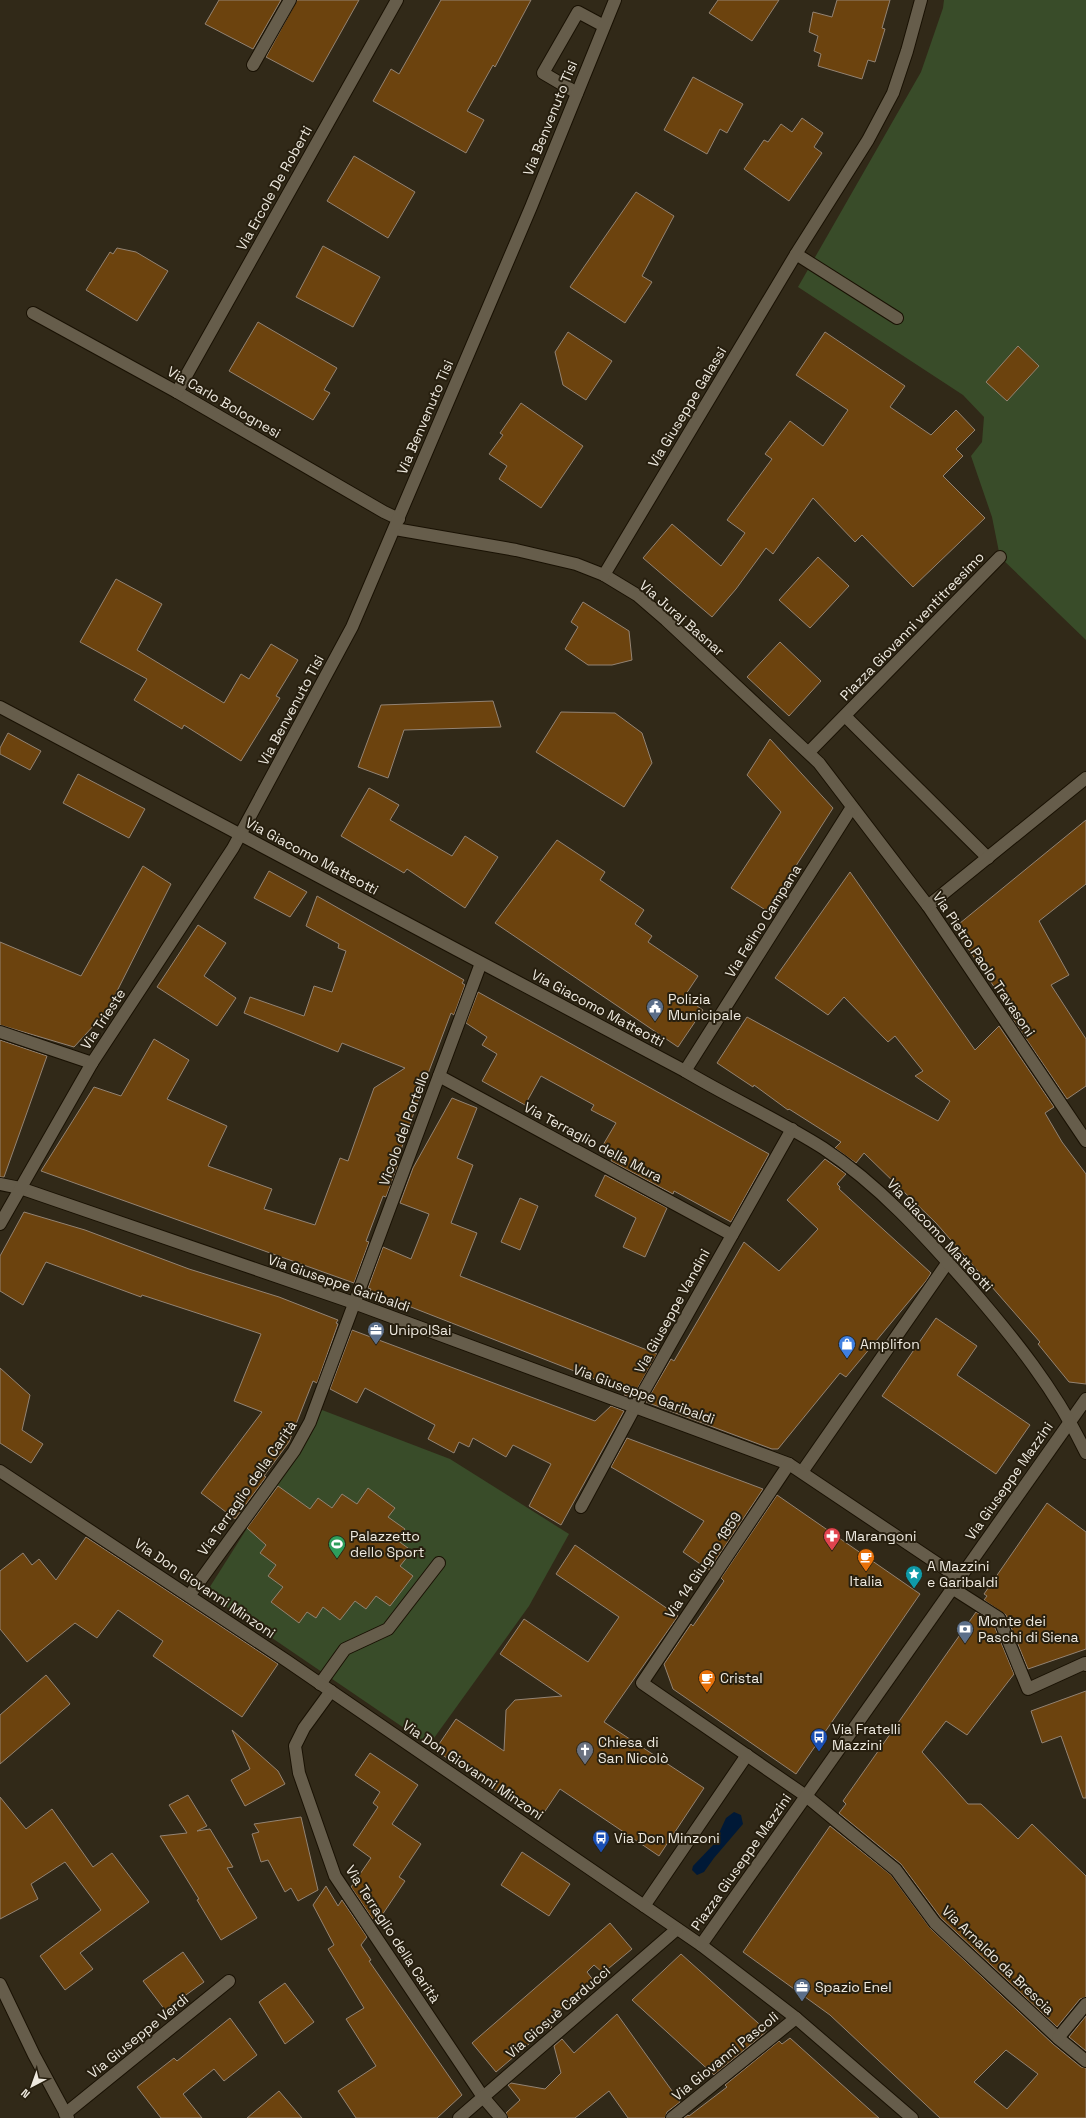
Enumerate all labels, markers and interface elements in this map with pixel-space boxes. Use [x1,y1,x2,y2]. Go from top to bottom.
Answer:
street label: Via Benvenuto Tisi [519,58,581,178]
street label: Via Ercole De Roberti [232,122,316,254]
street label: Via Giuseppe Galassi [644,343,730,471]
street label: Via Benvenuto Tisi [393,357,457,477]
street label: Via Carlo Bolognesi [164,362,284,442]
street label: Piazza Giovanni ventitreesimo [836,548,988,704]
street label: Via Juraj Basnar [636,576,728,660]
street label: Via Benvenuto Tisi [254,652,328,768]
street label: Via Giacomo Matteotti [242,813,382,899]
street label: Via Felino Campana [721,861,805,981]
street label: Via Pietro Paolo Travasoni [929,888,1039,1040]
street label: Via Giacomo Matteotti [528,965,668,1051]
street label: Via Trieste [77,985,129,1053]
place label: Polizia Municipale [668,990,741,1024]
public building icon: Polizia Municipale [645,997,665,1022]
street label: Vicolo del Portello [375,1068,433,1188]
street label: Via Terraglio della Mura [521,1098,665,1186]
street label: Via Giacomo Matteotti [883,1175,997,1295]
street label: Via Giuseppe Vandini [630,1246,714,1376]
street label: Via Giuseppe Garibaldi [265,1250,413,1316]
office icon: UnipolSai [366,1320,386,1345]
place label: UnipolSai [389,1321,452,1339]
shop icon: Amplifon [837,1334,857,1359]
place label: Amplifon [860,1335,920,1353]
street label: Via Giuseppe Garibaldi [571,1360,717,1428]
street label: Via Terraglio della Carità [194,1417,300,1559]
street label: Via Giuseppe Mazzini [961,1418,1057,1544]
street label: Via 14 Giugno 1859 [661,1508,745,1622]
pharmacy icon: Marangoni [822,1526,842,1551]
place label: Palazzetto dello Sport [350,1527,424,1561]
place label: Marangoni [845,1527,916,1545]
street label: Via Don Giovanni Minzoni [131,1534,279,1642]
sports icon: Palazzetto dello Sport [327,1534,347,1559]
cafe icon: Italia [856,1547,876,1572]
place label: A Mazzini e Garibaldi [927,1557,998,1591]
place icon: A Mazzini e Garibaldi [904,1564,924,1589]
place label: Italia [850,1572,882,1590]
place label: Monte dei Paschi di Siena [978,1612,1079,1646]
bank icon: Monte dei Paschi di Siena [955,1619,975,1644]
cafe icon: Cristal [697,1668,717,1693]
place label: Cristal [720,1669,763,1687]
street label: Via Don Giovanni Minzoni [399,1716,547,1824]
place label: Via Fratelli Mazzini [832,1720,901,1754]
bus stop icon: Via Fratelli Mazzini [809,1727,829,1752]
place label: Chiesa di San Nicolò [598,1733,669,1767]
church icon: Chiesa di San Nicolò [575,1740,595,1765]
street label: Piazza Giuseppe Mazzini [687,1790,795,1934]
bus stop icon: Via Don Minzoni [591,1828,611,1853]
place label: Via Don Minzoni [614,1829,720,1847]
street label: Via Terraglio della Carità [342,1862,444,2006]
street label: Via Arnaldo da Brescia [938,1902,1058,2018]
street label: Via Giosuè Carducci [502,1962,614,2062]
office icon: Spazio Enel [792,1977,812,2002]
place label: Spazio Enel [815,1978,892,1996]
street label: Via Giuseppe Verdi [84,1990,192,2082]
street label: Via Giovanni Pascoli [668,2008,782,2104]
north arrow [12,2066,52,2106]
text: N [18,2086,33,2101]

